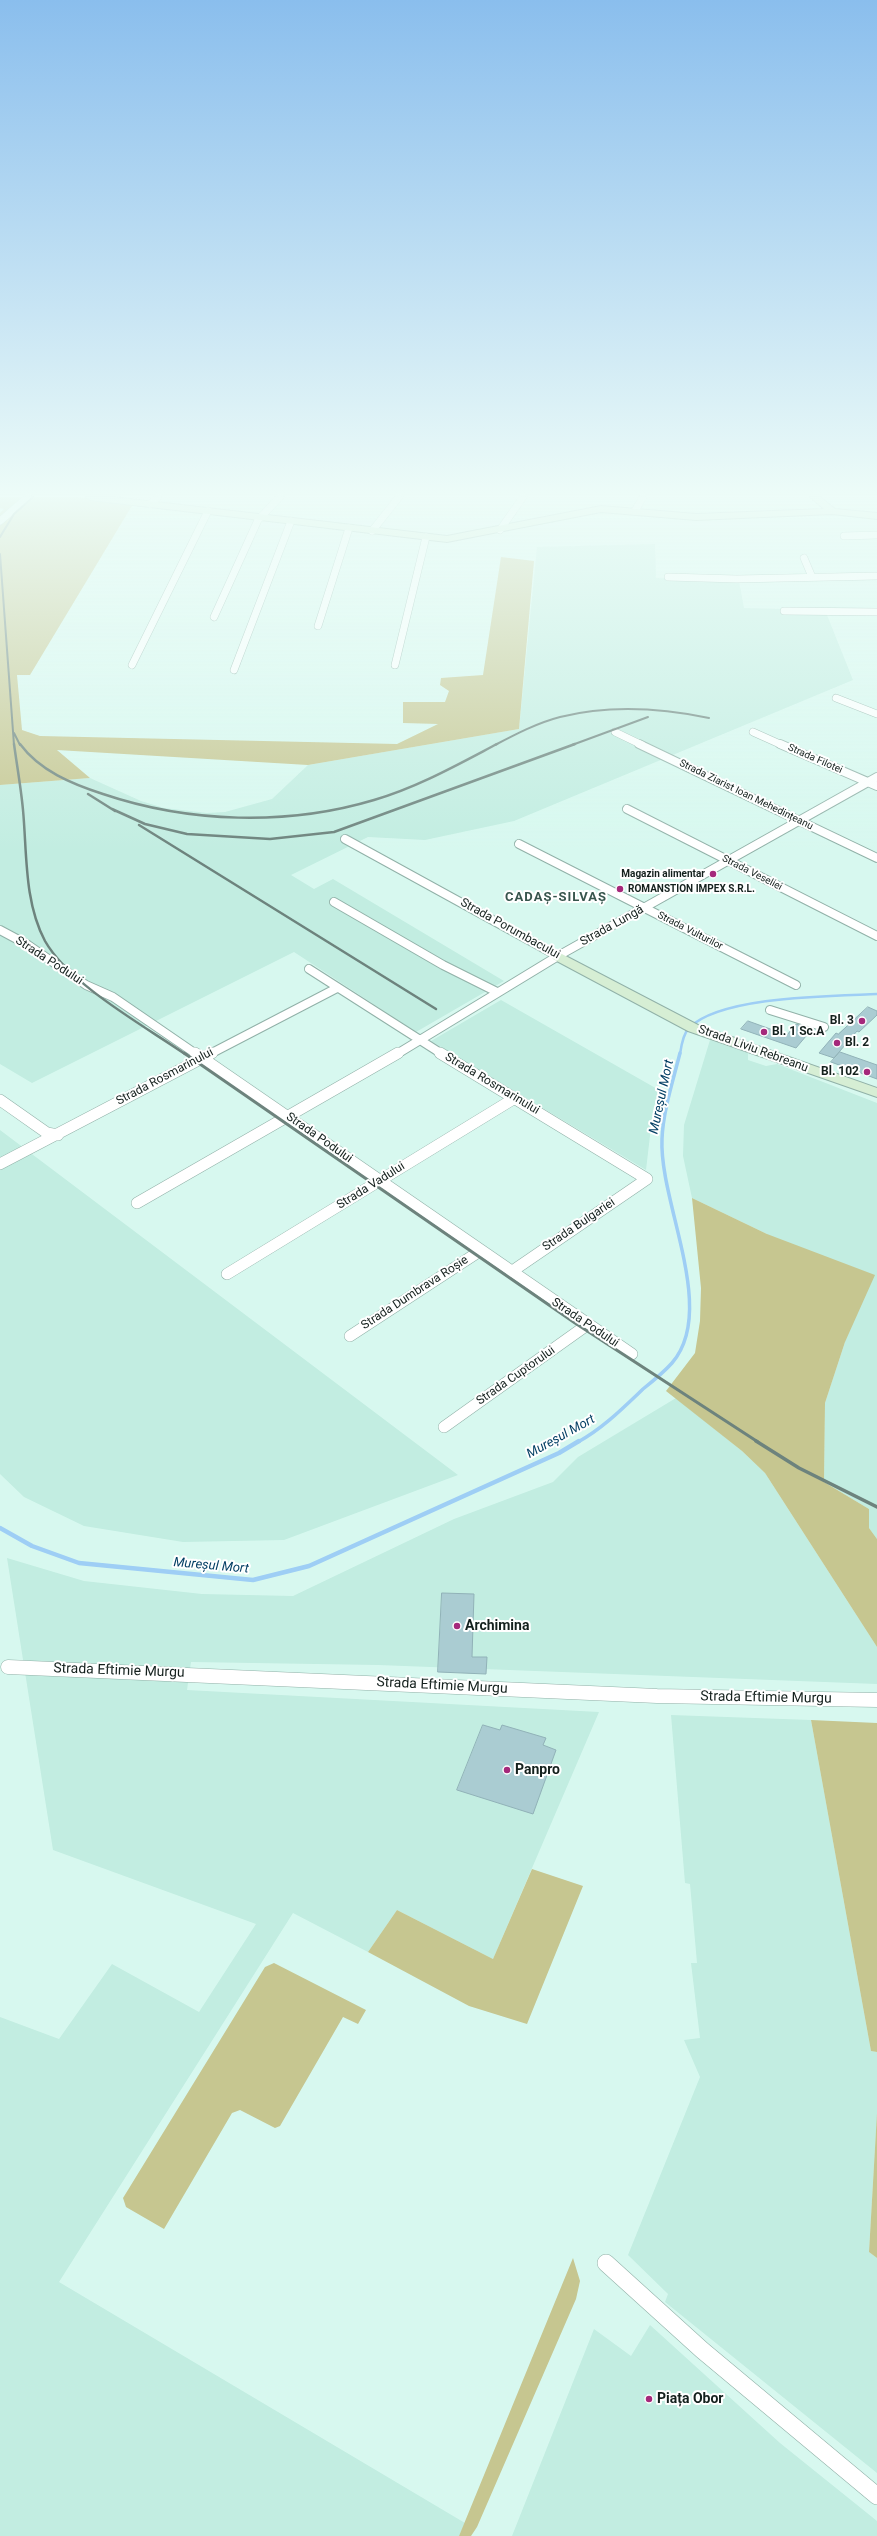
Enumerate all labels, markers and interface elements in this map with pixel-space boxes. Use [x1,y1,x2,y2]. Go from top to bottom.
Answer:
street label: Strada Filotei [786,742,844,776]
street label: Strada Ziarist Ioan Mehedințeanu [677,757,815,833]
street label: Strada Veseliei [720,853,784,893]
place label: Magazin alimentar [621,868,705,880]
marker: Magazin alimentar [708,869,718,879]
place label: ROMANSTION IMPEX S.R.L. [628,883,755,895]
marker: ROMANSTION IMPEX S.R.L. [615,884,625,894]
district label: CADAȘ-SILVAȘ [505,890,607,906]
street label: Strada Porumbacului [458,896,562,962]
street label: Strada Lungă [578,903,646,949]
street label: Strada Vulturilor [655,909,725,953]
street label: Strada Podului [12,934,86,988]
place label: Bl. 3 [830,1014,854,1028]
marker: Bl. 3 [857,1016,867,1026]
street label: Strada Liviu Rebreanu [696,1022,810,1076]
place label: Bl. 1 Sc.A [772,1025,824,1039]
marker: Bl. 1 Sc.A [759,1027,769,1037]
place label: Bl. 2 [845,1036,869,1050]
marker: Bl. 2 [832,1038,842,1048]
street label: Strada Rosmarinului [114,1045,216,1109]
street label: Strada Rosmarinului [442,1050,542,1118]
water label: Mureșul Mort [647,1058,677,1136]
place label: Bl. 102 [821,1065,859,1079]
marker: Bl. 102 [862,1067,872,1077]
street label: Strada Podului [283,1110,355,1166]
street label: Strada Vadului [334,1159,408,1213]
street label: Strada Bulgariei [540,1195,618,1255]
street label: Strada Dumbrava Roșie [359,1253,471,1333]
street label: Strada Podului [549,1295,621,1351]
street label: Strada Cuptorului [474,1344,558,1408]
water label: Mureșul Mort [524,1412,598,1462]
water label: Mureșul Mort [173,1555,249,1577]
place label: Archimina [465,1618,529,1634]
marker: Archimina [452,1621,462,1631]
street label: Strada Eftimie Murgu [53,1660,185,1682]
street label: Strada Eftimie Murgu [376,1674,508,1698]
street label: Strada Eftimie Murgu [700,1688,832,1708]
place label: Panpro [515,1762,560,1778]
marker: Panpro [502,1765,512,1775]
place label: Piața Obor [657,2391,723,2407]
marker: Piața Obor [644,2394,654,2404]

